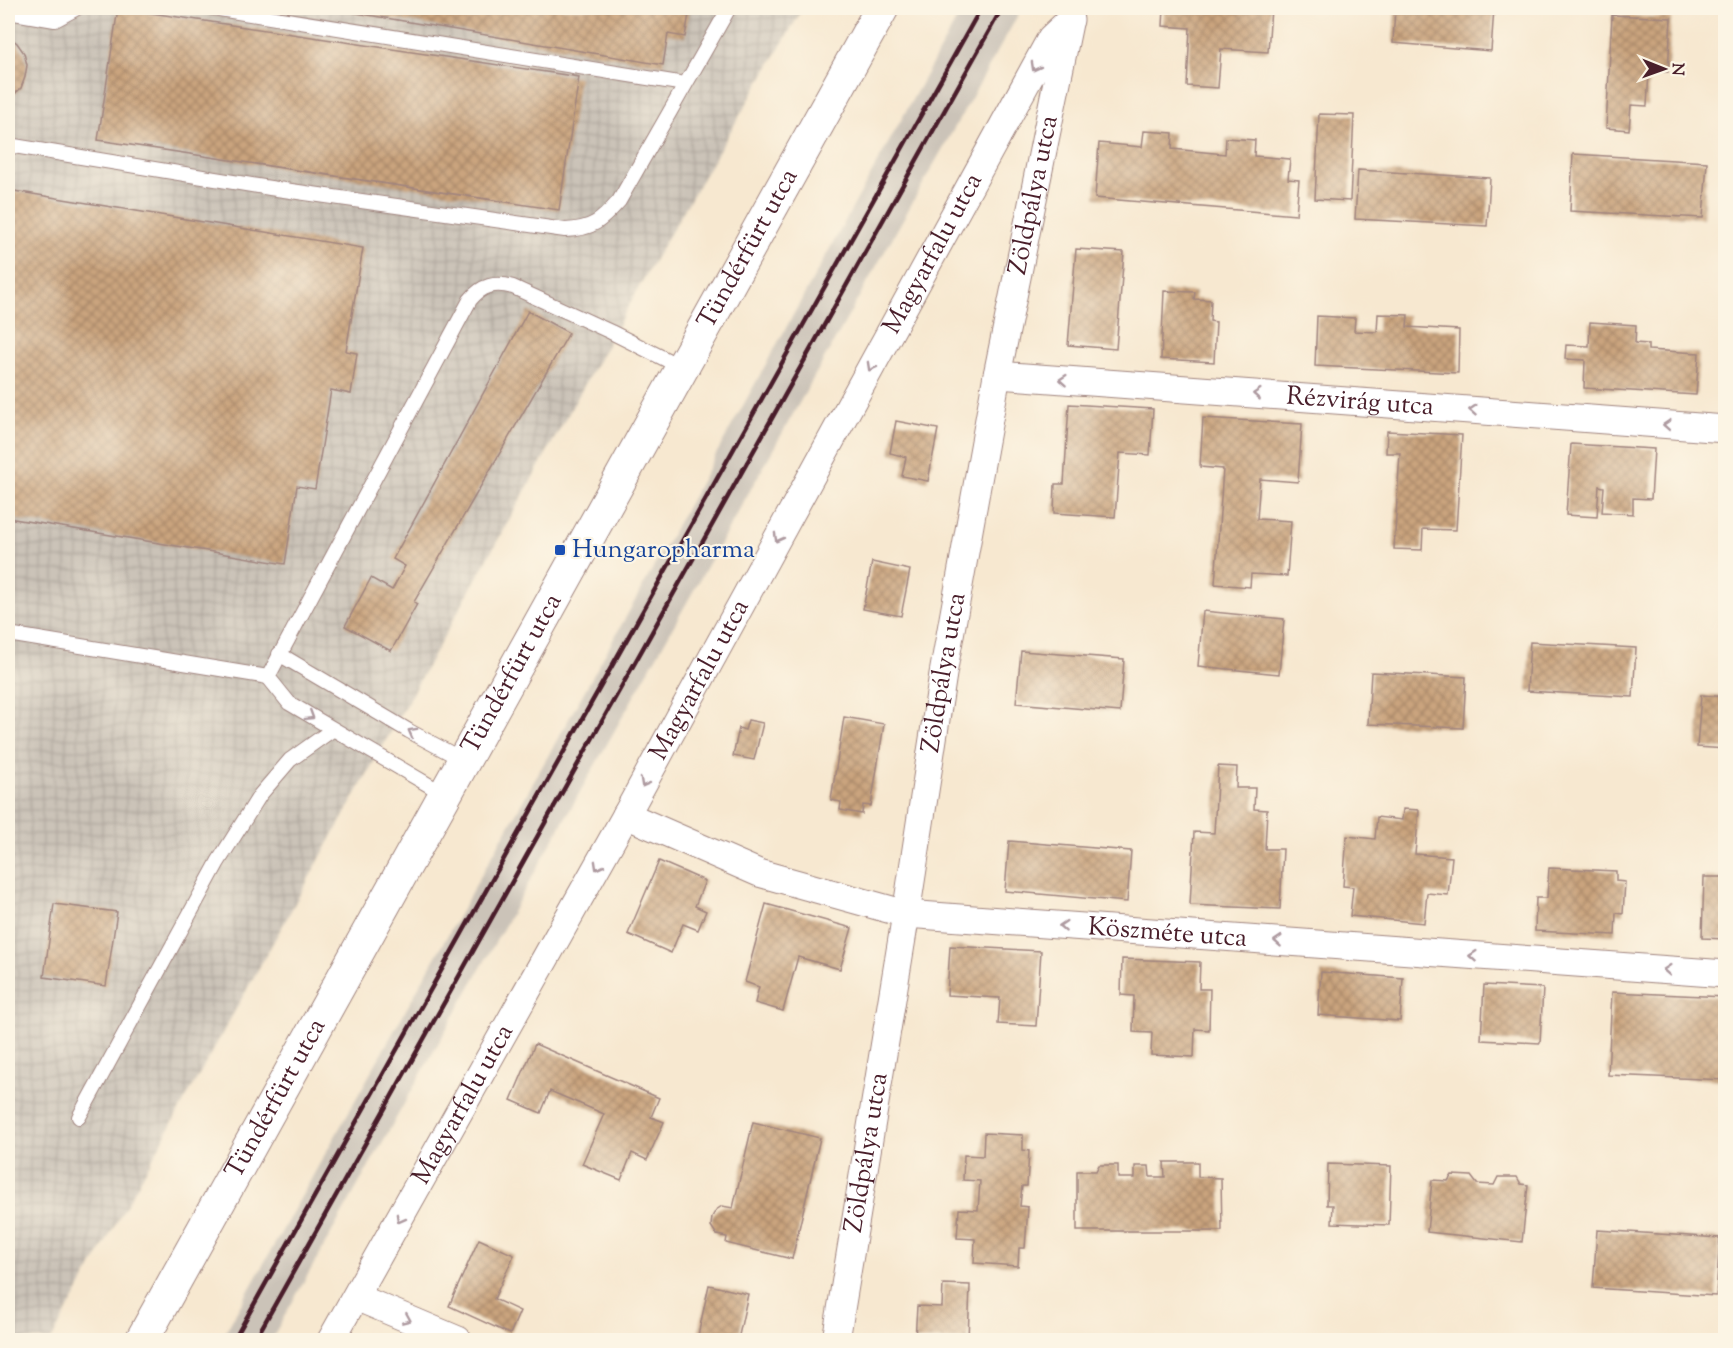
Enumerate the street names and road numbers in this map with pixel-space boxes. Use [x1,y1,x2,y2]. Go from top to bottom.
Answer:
street label: Zöldpálya utca [999,112,1068,278]
street label: Tündérfürt utca [689,162,808,336]
street label: Magyarfalu utca [874,166,992,341]
street label: Rézvirág utca [1285,378,1435,426]
street label: Tündérfürt utca [453,587,572,761]
street label: Zöldpálya utca [913,590,976,755]
street label: Magyarfalu utca [641,593,759,767]
street label: Köszméte utca [1087,909,1248,957]
street label: Tündérfürt utca [217,1012,335,1186]
street label: Magyarfalu utca [403,1018,523,1192]
street label: Zöldpálya utca [835,1070,898,1235]

